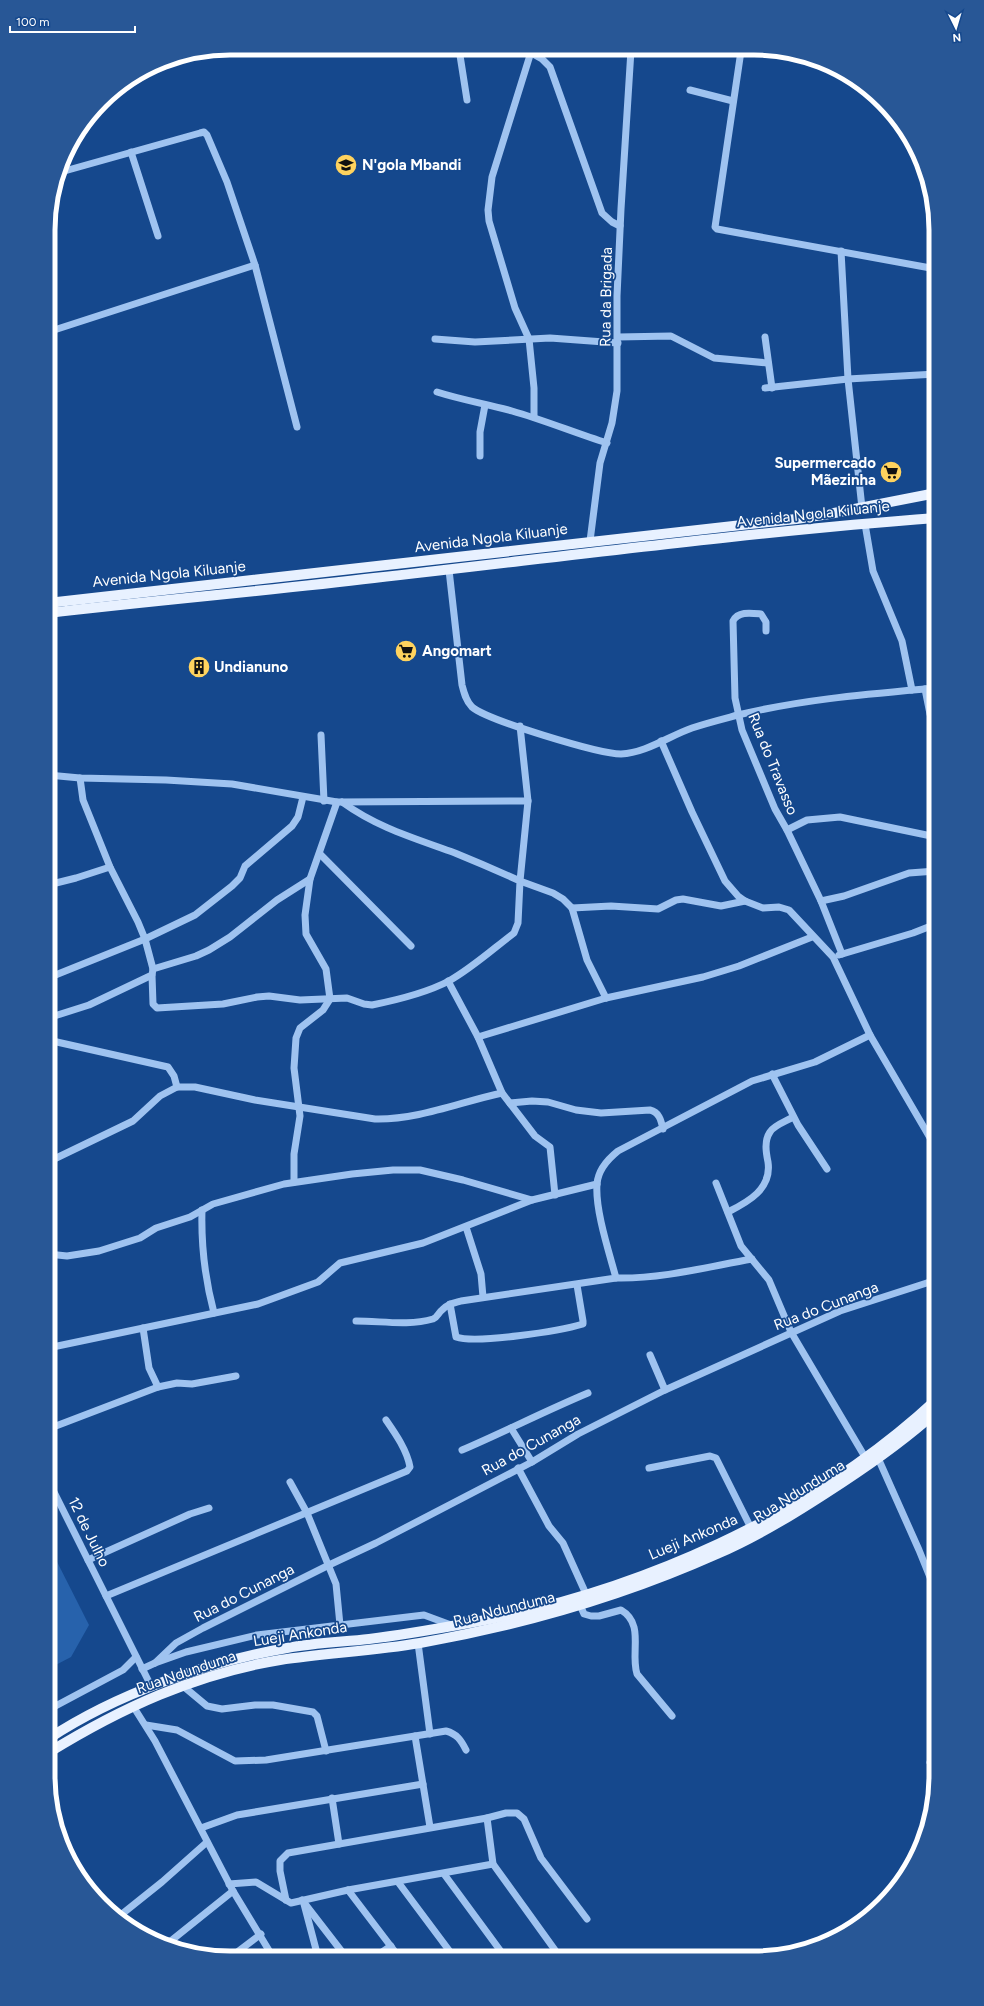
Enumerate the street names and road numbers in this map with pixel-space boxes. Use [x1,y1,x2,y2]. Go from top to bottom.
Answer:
street label: Rua da Brigada [596,247,616,347]
street label: Avenida Ngola Kiluanje [735,497,891,531]
street label: Avenida Ngola Kiluanje [413,520,569,556]
street label: Avenida Ngola Kiluanje [91,557,247,591]
street label: Rua do Travasso [744,710,802,818]
street label: Rua do Cunanga [771,1278,881,1334]
street label: Rua do Cunanga [478,1410,584,1480]
street label: Rua Ndunduma [750,1456,848,1526]
street label: 12 de Julho [64,1494,114,1570]
street label: Lueji Ankonda [646,1510,740,1564]
street label: Rua do Cunanga [191,1560,297,1626]
street label: Rua Ndunduma [451,1588,557,1630]
street label: Lueji Ankonda [252,1618,348,1650]
street label: Rua Ndunduma [134,1647,238,1697]

